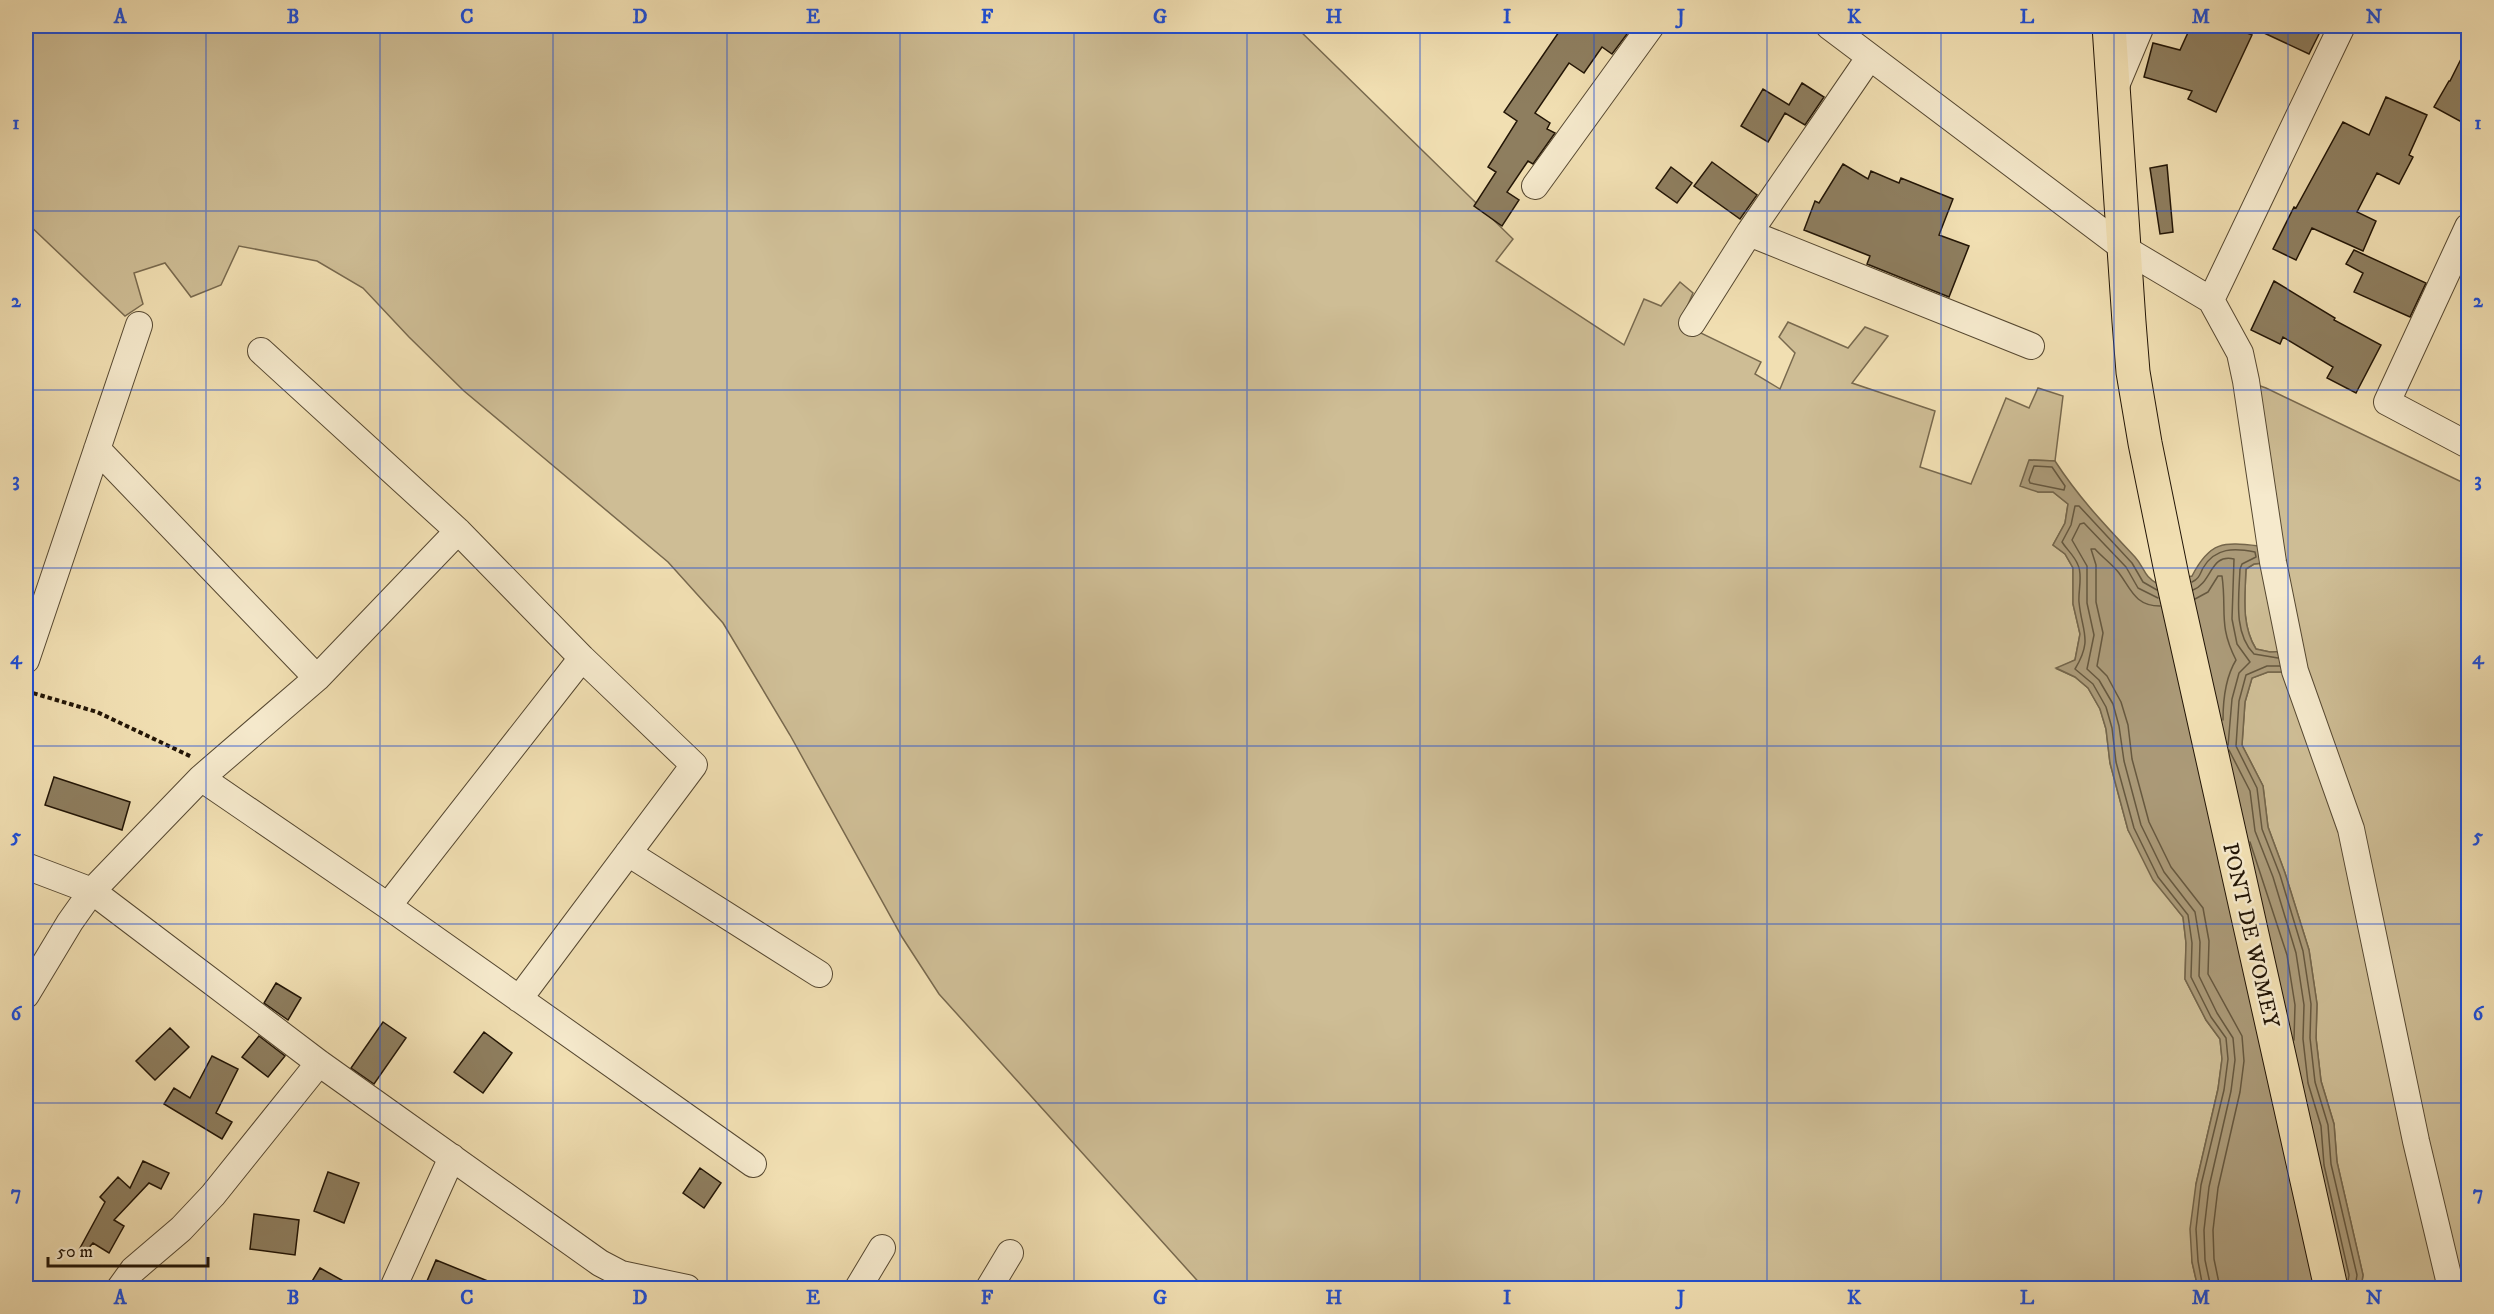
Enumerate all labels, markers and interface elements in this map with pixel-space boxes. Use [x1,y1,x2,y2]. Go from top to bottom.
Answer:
text: A [113,5,128,30]
text: B [287,5,299,30]
text: C [460,5,474,30]
text: D [633,5,648,30]
text: E [806,5,820,30]
text: F [981,5,994,30]
text: G [1153,5,1167,30]
text: H [1326,5,1343,30]
text: I [1503,5,1511,30]
text: J [1675,5,1685,30]
text: K [1847,5,1862,30]
text: L [2020,5,2035,30]
text: M [2192,5,2210,30]
text: N [2366,5,2383,30]
text: 1 [12,111,20,136]
text: 1 [2474,111,2482,136]
text: 2 [11,289,22,314]
text: 2 [2473,289,2484,314]
text: 3 [12,468,20,493]
text: 3 [2474,468,2482,493]
text: 4 [10,646,23,671]
text: 4 [2472,646,2485,671]
text: 5 [10,824,21,849]
text: 5 [2472,824,2483,849]
street label: PONT DE WOMEY [2216,840,2285,1031]
text: 6 [11,1002,23,1027]
text: 6 [2473,1002,2485,1027]
text: 7 [11,1181,21,1206]
text: 7 [2473,1181,2483,1206]
scale bar [48,1230,208,1268]
text: 50 m [57,1241,93,1263]
text: A [113,1286,128,1311]
text: B [287,1286,299,1311]
text: C [460,1286,474,1311]
text: D [633,1286,648,1311]
text: E [806,1286,820,1311]
text: F [981,1286,994,1311]
text: G [1153,1286,1167,1311]
text: H [1326,1286,1343,1311]
text: I [1503,1286,1511,1311]
text: J [1675,1286,1685,1311]
text: K [1847,1286,1862,1311]
text: L [2020,1286,2035,1311]
text: M [2192,1286,2210,1311]
text: N [2366,1286,2383,1311]

